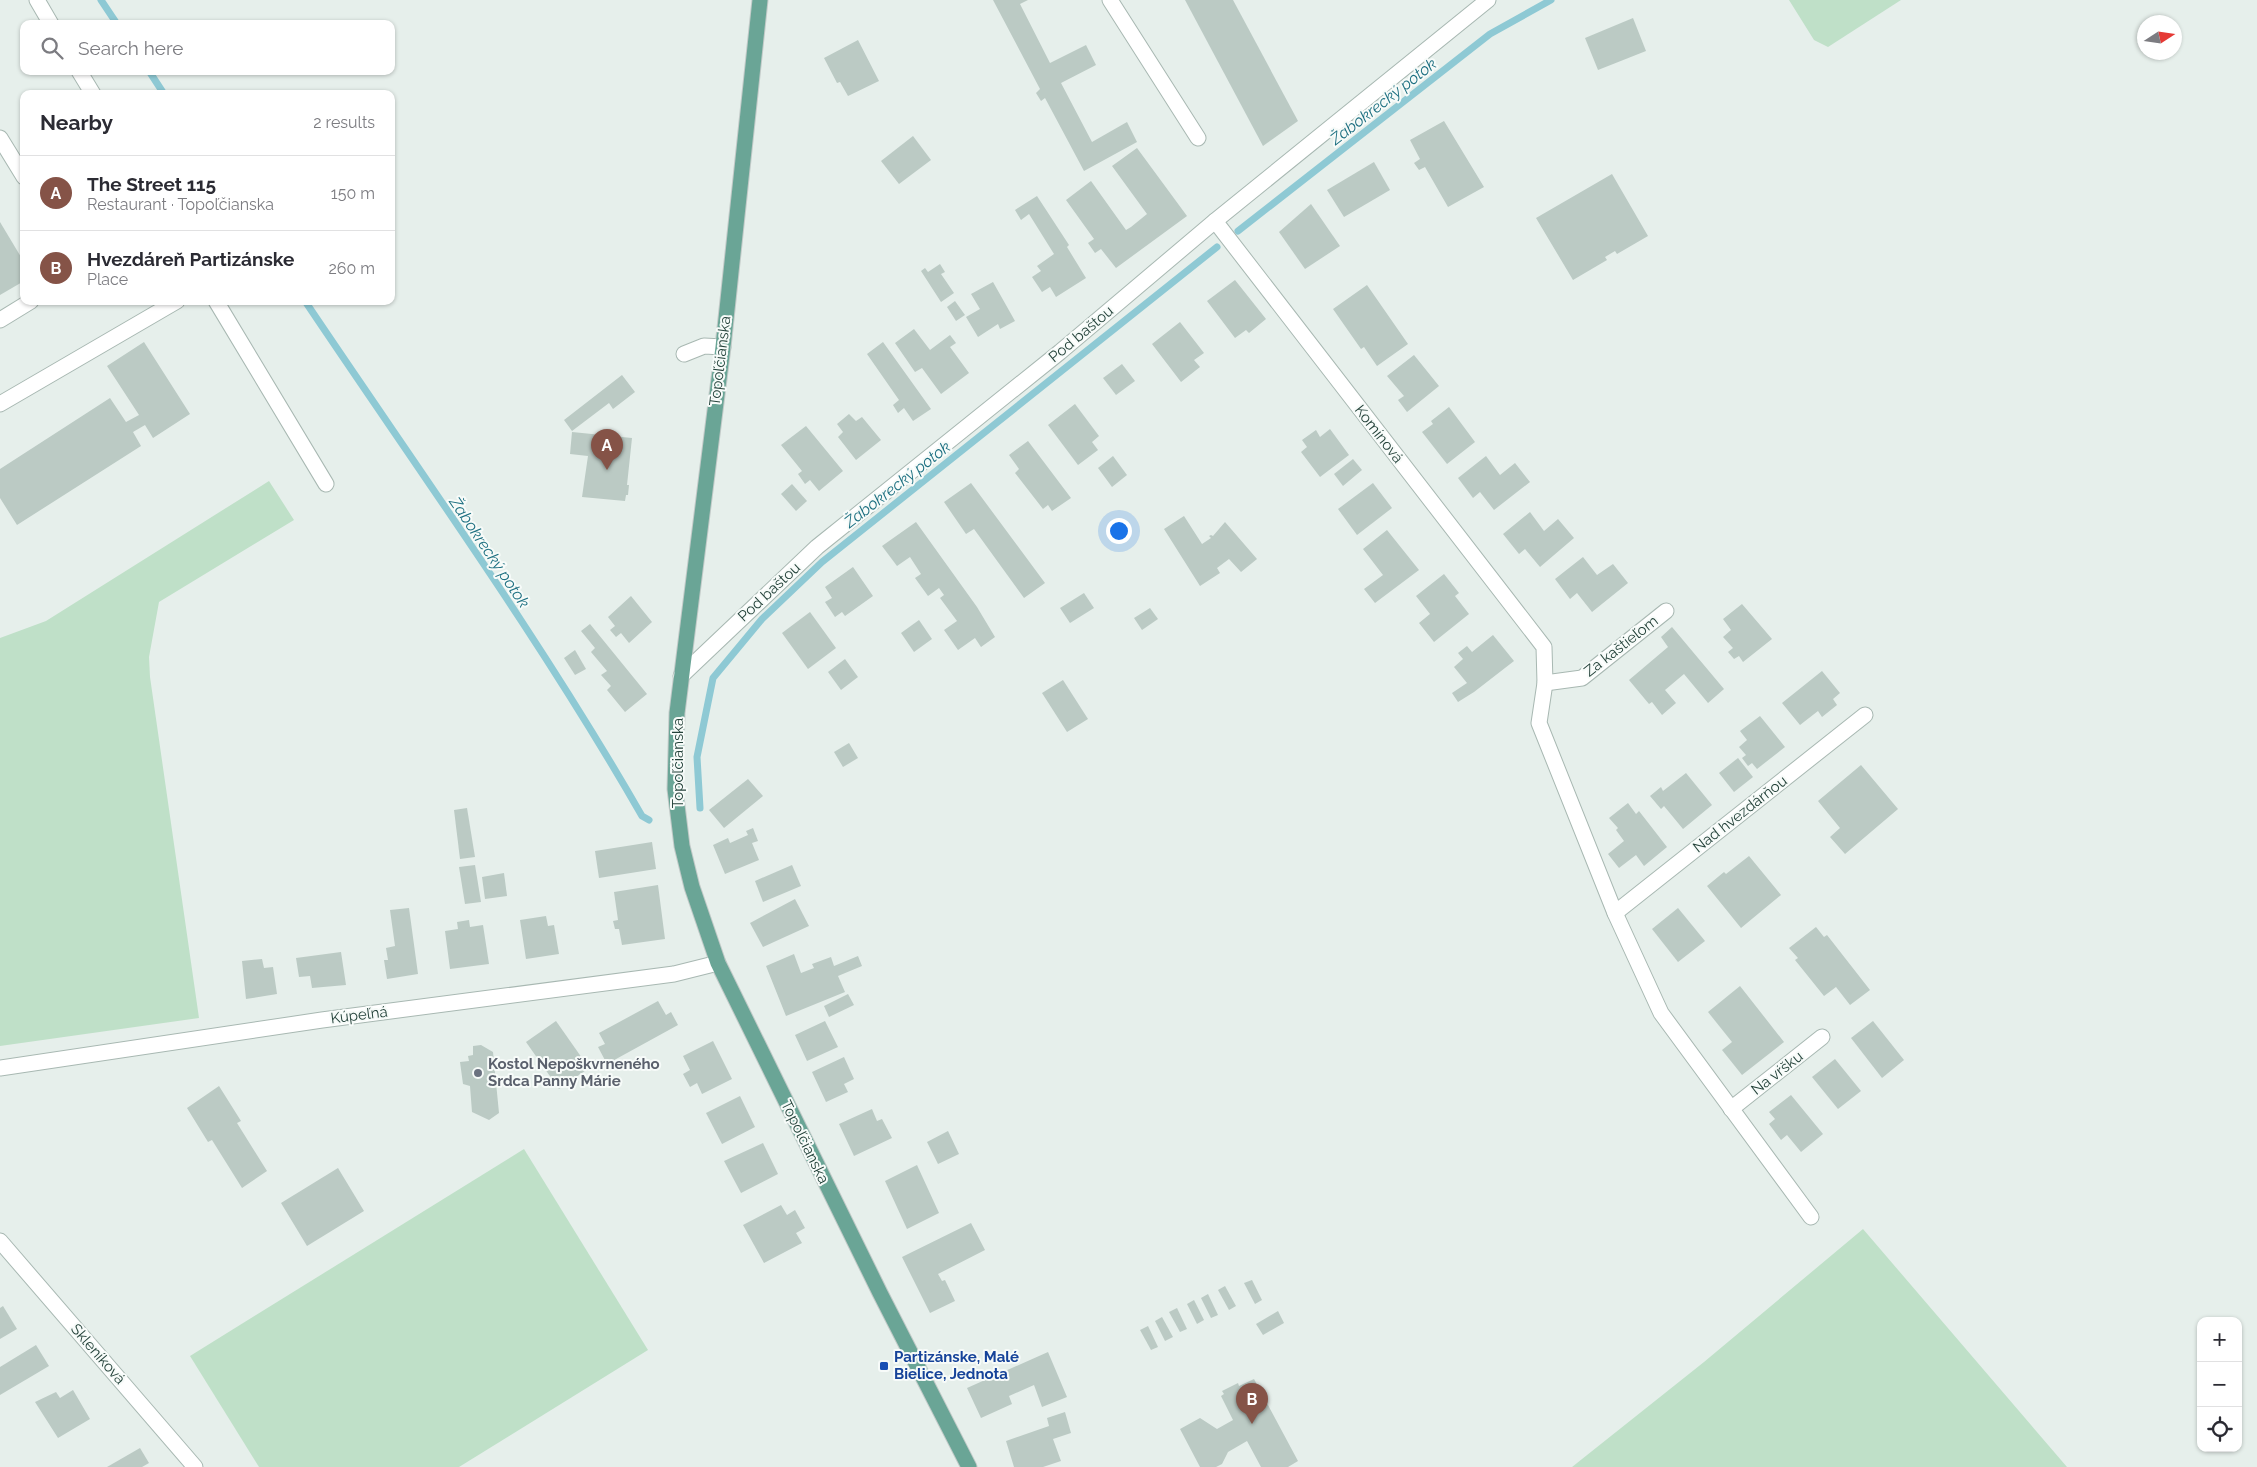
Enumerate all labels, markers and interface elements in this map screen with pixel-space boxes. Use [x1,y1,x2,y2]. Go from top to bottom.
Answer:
north arrow [2137,15,2182,60]
search box [20,20,395,75]
icon: search [38,34,66,62]
text: Search here [78,37,184,59]
water label: Žabokrecký potok [1325,53,1440,149]
text: Nearby [40,110,113,135]
text: 2 results [313,113,375,132]
text: The Street 115 [87,173,216,195]
text: A [51,184,61,203]
text: 150 m [331,184,375,203]
text: Restaurant · Topoľčianska [87,195,274,214]
text: Hvezdáreň Partizánske [87,248,294,270]
text: B [51,259,61,278]
text: 260 m [328,259,375,278]
text: Place [87,270,128,289]
street label: Pod baštou [1045,302,1117,366]
street label: Topoľčianska [706,315,734,407]
street label: Komínová [1351,401,1407,467]
pin: A [591,429,623,470]
water label: Žabokrecký potok [839,436,954,532]
water label: Žabokrecký potok [445,492,535,612]
your location [1106,518,1132,544]
street label: Pod baštou [734,559,804,625]
street label: Za kaštieľom [1581,612,1661,680]
street label: Topoľčianska [669,718,687,808]
street label: Nad hvezdárňou [1689,772,1791,856]
street label: Kúpeľná [329,1003,389,1027]
street label: Na vŕšku [1748,1047,1806,1099]
place label: Kostol Nepoškvrneného Srdca Panny Márie [488,1055,660,1090]
marker: Kostol Nepoškvrneného Srdca Panny Márie [472,1067,484,1079]
street label: Topoľčianska [777,1097,833,1187]
map controls [2197,1317,2242,1452]
button: + [2197,1317,2242,1362]
street label: Skleníková [67,1320,129,1388]
place label: Partizánske, Malé Bielice, Jednota [894,1348,1019,1383]
marker: Partizánske, Malé Bielice, Jednota [878,1360,890,1372]
button: − [2197,1362,2242,1407]
pin: B [1236,1383,1268,1424]
button: locate [2197,1407,2242,1452]

